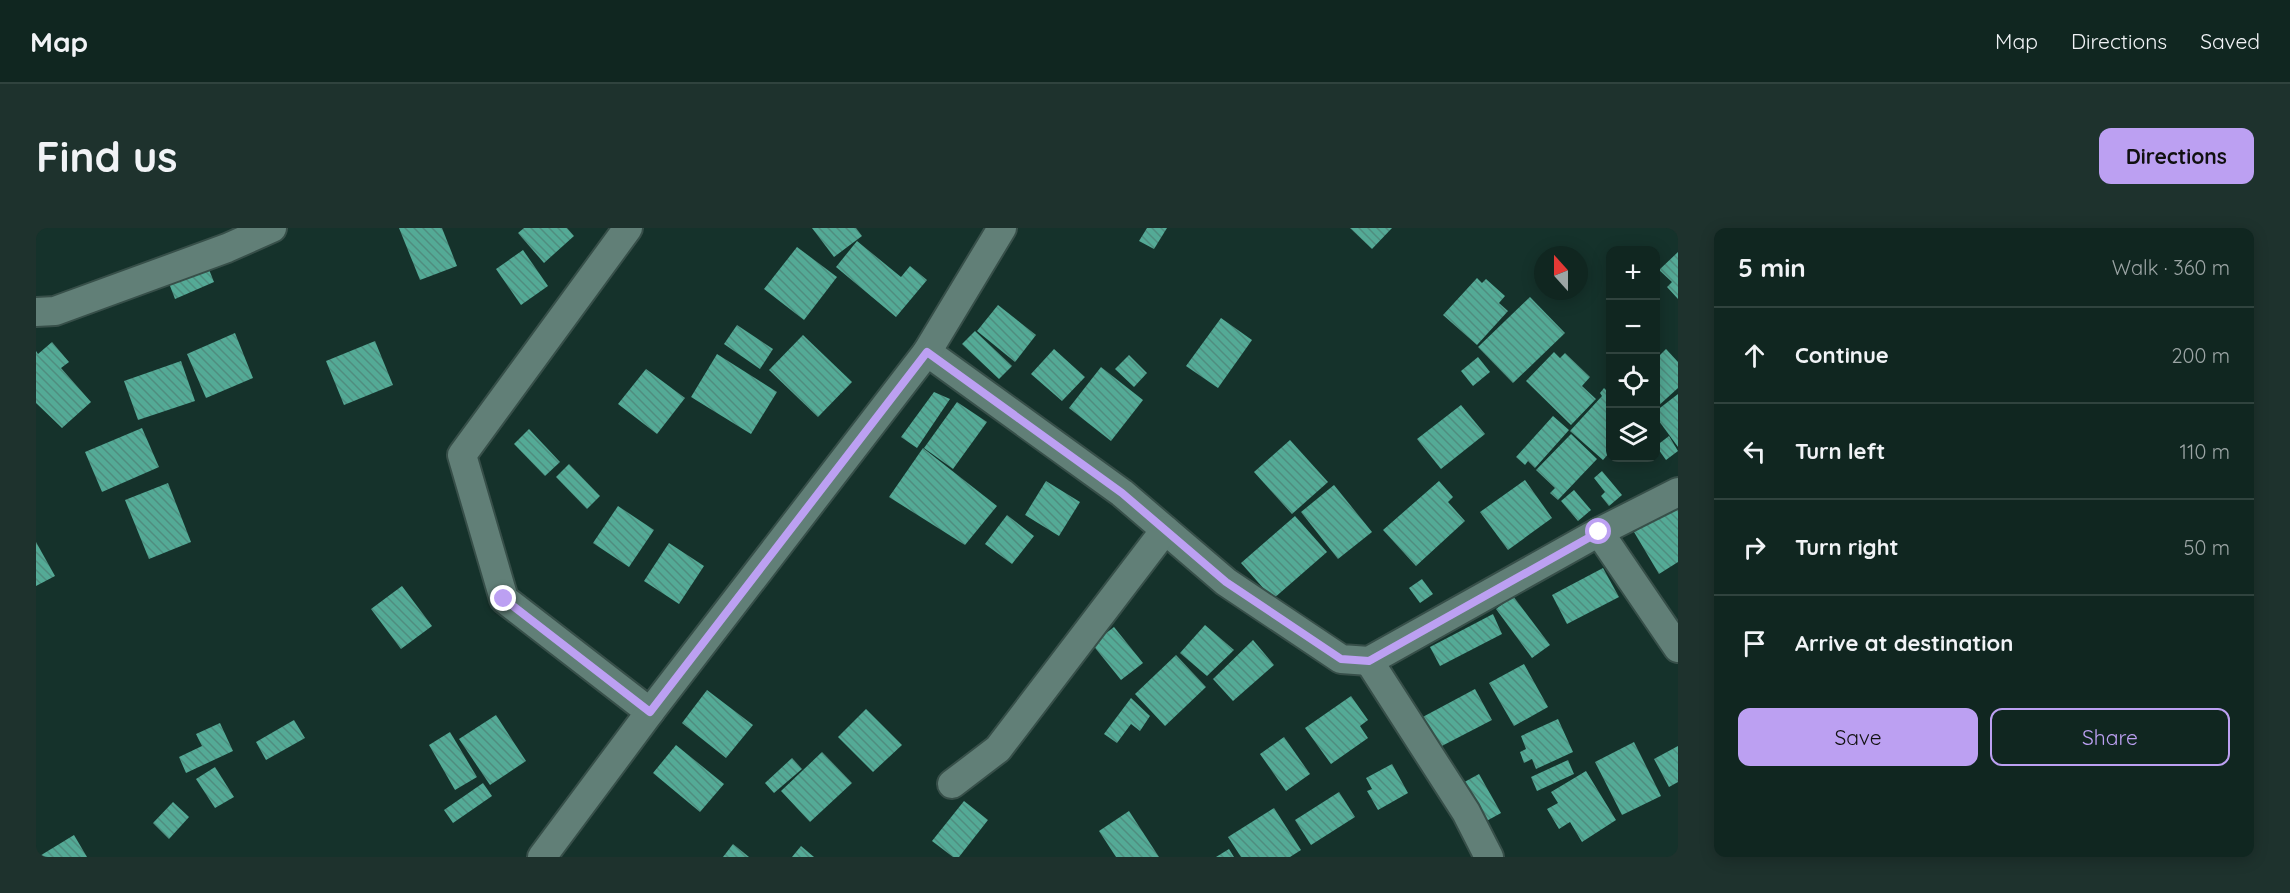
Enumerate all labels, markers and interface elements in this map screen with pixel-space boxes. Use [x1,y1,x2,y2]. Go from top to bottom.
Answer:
text: Map [30,24,88,59]
text: Map [1995,28,2038,54]
text: Directions [2071,28,2167,54]
text: Saved [2200,28,2260,54]
button: Directions [2099,128,2254,184]
text: Find us [36,130,178,183]
north arrow [1534,246,1588,300]
map controls [1606,246,1660,462]
button: + [1606,246,1660,300]
text: 5 min [1738,251,1806,284]
text: Walk · 360 m [2112,255,2230,280]
button: − [1606,300,1660,354]
icon: ahead [1738,339,1771,372]
text: Continue [1795,341,1889,369]
text: 200 m [2171,343,2230,368]
button: locate [1606,354,1660,408]
button: layers [1606,408,1660,462]
icon: left [1738,435,1771,468]
text: Turn left [1795,437,1885,465]
text: 110 m [2180,439,2230,464]
route start [1585,518,1611,544]
icon: right [1738,531,1771,564]
text: Turn right [1795,533,1899,561]
text: 50 m [2184,535,2230,560]
route end [490,585,516,611]
icon: arrive [1738,627,1771,660]
text: Arrive at destination [1795,629,2013,657]
button: Save [1738,708,1978,766]
button: Share [1990,708,2230,766]

